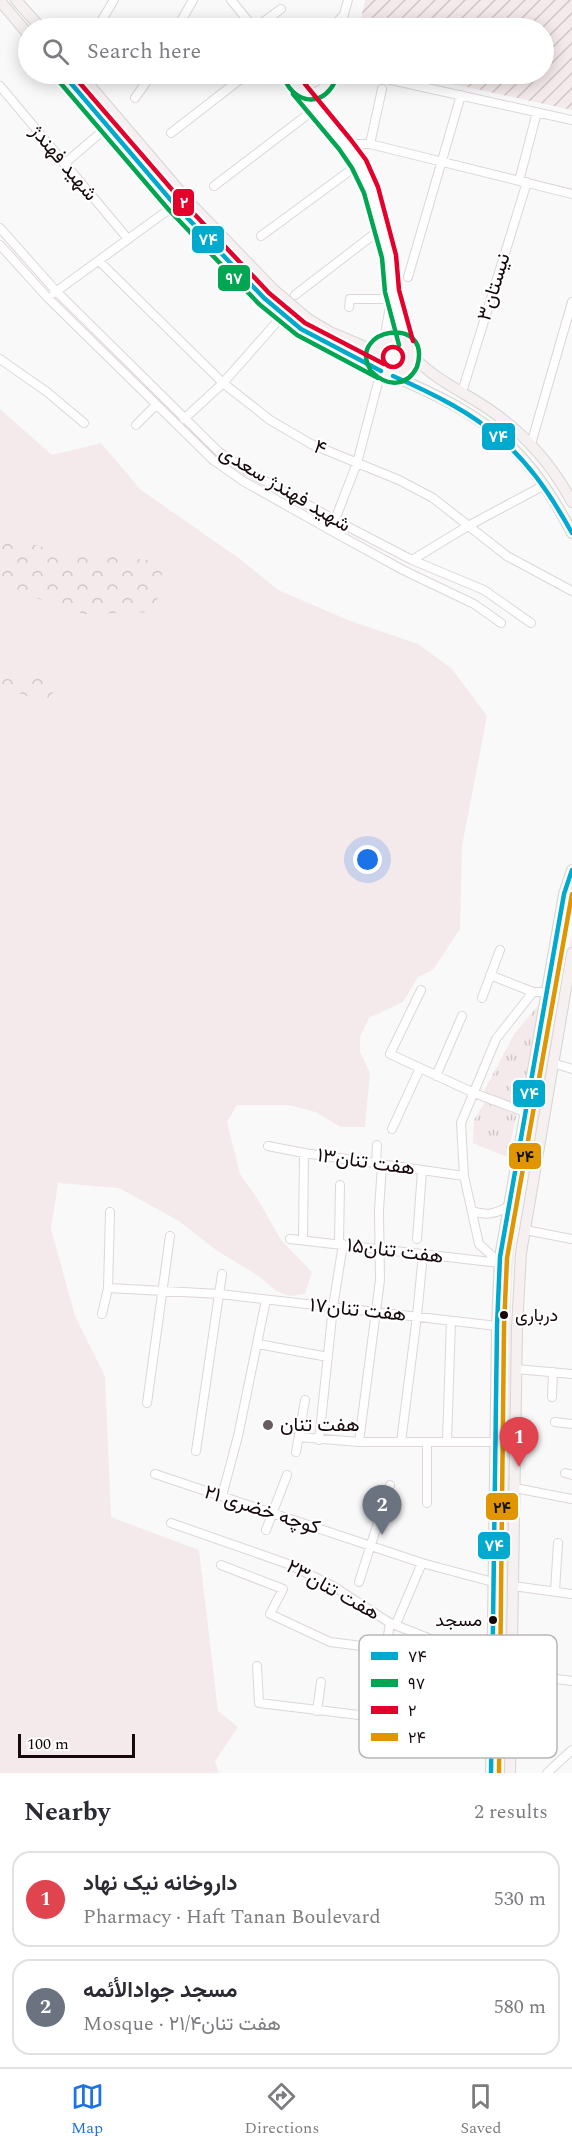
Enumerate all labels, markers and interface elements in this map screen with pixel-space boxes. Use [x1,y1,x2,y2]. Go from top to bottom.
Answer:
search box [18,18,554,84]
icon: search [39,35,72,68]
text: Search here [87,35,201,68]
street label: شهید فهندژ [22,117,105,208]
line badge: ۲ [172,188,195,217]
text: ۲ [180,191,189,215]
line badge: ۷۴ [191,225,225,254]
text: ۷۴ [198,228,218,252]
street label: ۳نیستان [470,249,518,325]
line badge: ۹۷ [217,264,251,292]
text: ۹۷ [225,267,243,291]
line badge: ۷۴ [481,422,516,451]
text: ۷۴ [488,425,508,449]
street label: ۴ [309,432,331,464]
street label: شهید فهندژ سعدی [213,438,357,540]
your location [353,845,382,874]
line badge: ۷۴ [512,1079,546,1108]
text: ۷۴ [519,1082,539,1106]
street label: ۱۳هفت تنان [315,1140,417,1184]
line badge: ۲۴ [508,1142,542,1170]
text: ۲۴ [516,1145,535,1169]
street label: هفت تنان۱۵ [345,1230,445,1272]
street label: هفت تنان۱۷ [308,1290,408,1330]
place label: درباری [515,1302,558,1329]
marker: درباری [498,1309,510,1321]
place label: هفت تنان [280,1410,360,1440]
marker: هفت تنان [261,1418,275,1432]
pin: 1 [500,1418,538,1467]
street label: کوچه خضری ۲۱ [200,1477,324,1543]
pin: 2 [362,1486,401,1535]
line badge: ۲۴ [485,1492,519,1521]
text: ۲۴ [493,1496,512,1520]
line badge: ۷۴ [477,1531,511,1560]
text: ۷۴ [484,1534,504,1558]
street label: هفت تنان۲۳ [281,1552,385,1628]
place label: مسجد [435,1607,482,1634]
marker: مسجد [487,1614,499,1626]
legend [359,1635,557,1758]
text: ۷۴ [408,1645,427,1669]
text: ۹۷ [408,1672,425,1696]
text: ۲ [408,1699,416,1723]
text: ۲۴ [408,1726,426,1750]
scale bar [18,1731,135,1758]
text: 100 m [27,1732,69,1756]
text: Nearby [24,1792,110,1832]
text: 2 results [474,1797,548,1827]
text: داروخانه نیک نهاد [83,1867,238,1900]
text: 1 [40,1884,51,1914]
text: 530 m [494,1884,546,1914]
text: Pharmacy · Haft Tanan Boulevard [83,1902,381,1932]
text: مسجد جوادالأئمه [83,1974,237,2007]
text: 2 [40,1992,51,2022]
text: 580 m [494,1992,546,2022]
text: Mosque · ۲۱/۴هفت تنان [83,2009,281,2039]
tab: Map [71,2080,104,2140]
tab: Directions [245,2080,319,2140]
tab: Saved [460,2080,501,2140]

